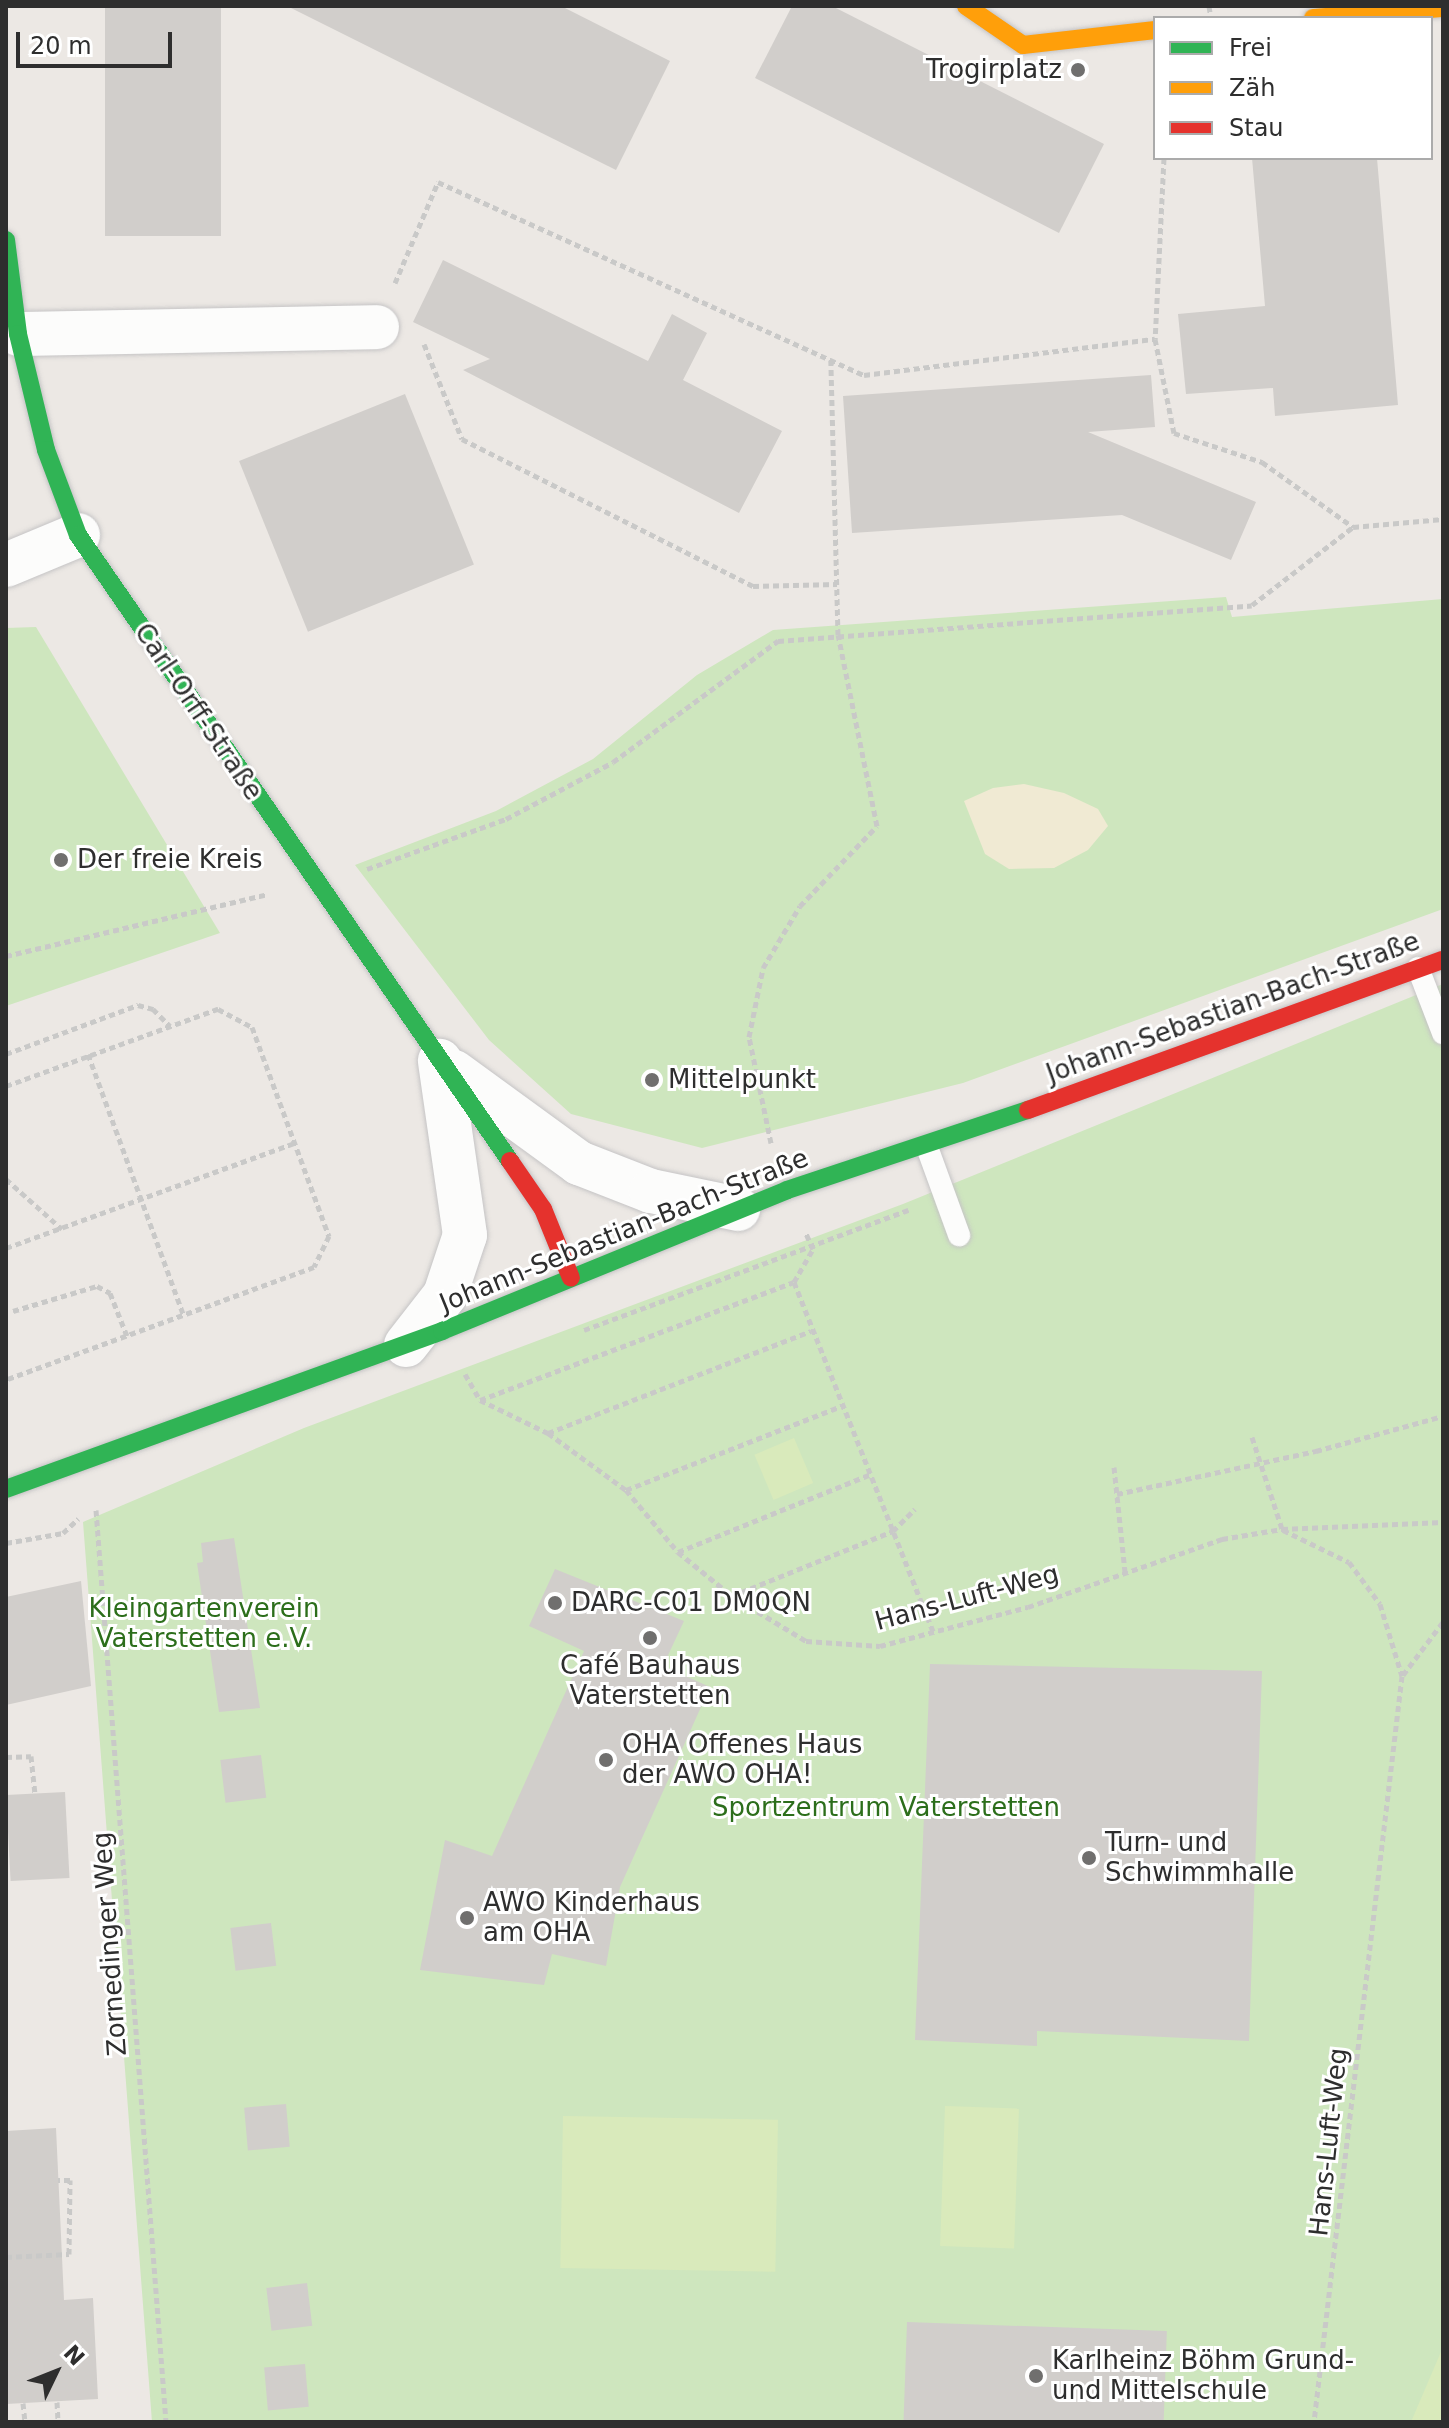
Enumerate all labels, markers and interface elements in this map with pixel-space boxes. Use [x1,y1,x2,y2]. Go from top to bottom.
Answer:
scale bar [20,16,176,66]
legend [1153,16,1433,160]
text: 20 m [30,32,92,60]
text: Frei [1229,34,1272,62]
place label: Trogirplatz [926,54,1062,86]
marker: Trogirplatz [1069,61,1087,79]
text: Zäh [1229,74,1275,102]
text: Stau [1229,114,1284,142]
street label: Carl-Orff-Straße [127,618,269,806]
place label: Der freie Kreis [77,844,263,876]
marker: Der freie Kreis [52,851,70,869]
street label: Johann-Sebastian-Bach-Straße [1042,926,1424,1090]
place label: Mittelpunkt [668,1064,816,1096]
marker: Mittelpunkt [643,1071,661,1089]
street label: Johann-Sebastian-Bach-Straße [435,1143,813,1319]
street label: Hans-Luft-Weg [872,1558,1062,1638]
place label: DARC-C01 DM0QN [571,1587,811,1619]
park label: Kleingartenverein Vaterstetten e.V. [89,1593,319,1654]
marker: DARC-C01 DM0QN [546,1594,564,1612]
marker: Café Bauhaus Vaterstetten [641,1629,659,1647]
place label: Café Bauhaus Vaterstetten [560,1650,740,1712]
place label: OHA Offenes Haus der AWO OHA! [622,1729,862,1790]
marker: OHA Offenes Haus der AWO OHA! [597,1751,615,1769]
park label: Sportzentrum Vaterstetten [712,1792,1060,1824]
place label: Turn- und Schwimmhalle [1105,1827,1294,1888]
street label: Zornedinger Weg [87,1831,133,2057]
marker: Turn- und Schwimmhalle [1080,1849,1098,1867]
place label: AWO Kinderhaus am OHA [483,1887,700,1948]
marker: AWO Kinderhaus am OHA [458,1909,476,1927]
street label: Hans-Luft-Weg [1304,2046,1354,2238]
north arrow [16,2332,96,2412]
text: N [58,2340,89,2371]
place label: Karlheinz Böhm Grund- und Mittelschule [1052,2345,1354,2406]
marker: Karlheinz Böhm Grund- und Mittelschule [1027,2367,1045,2385]

